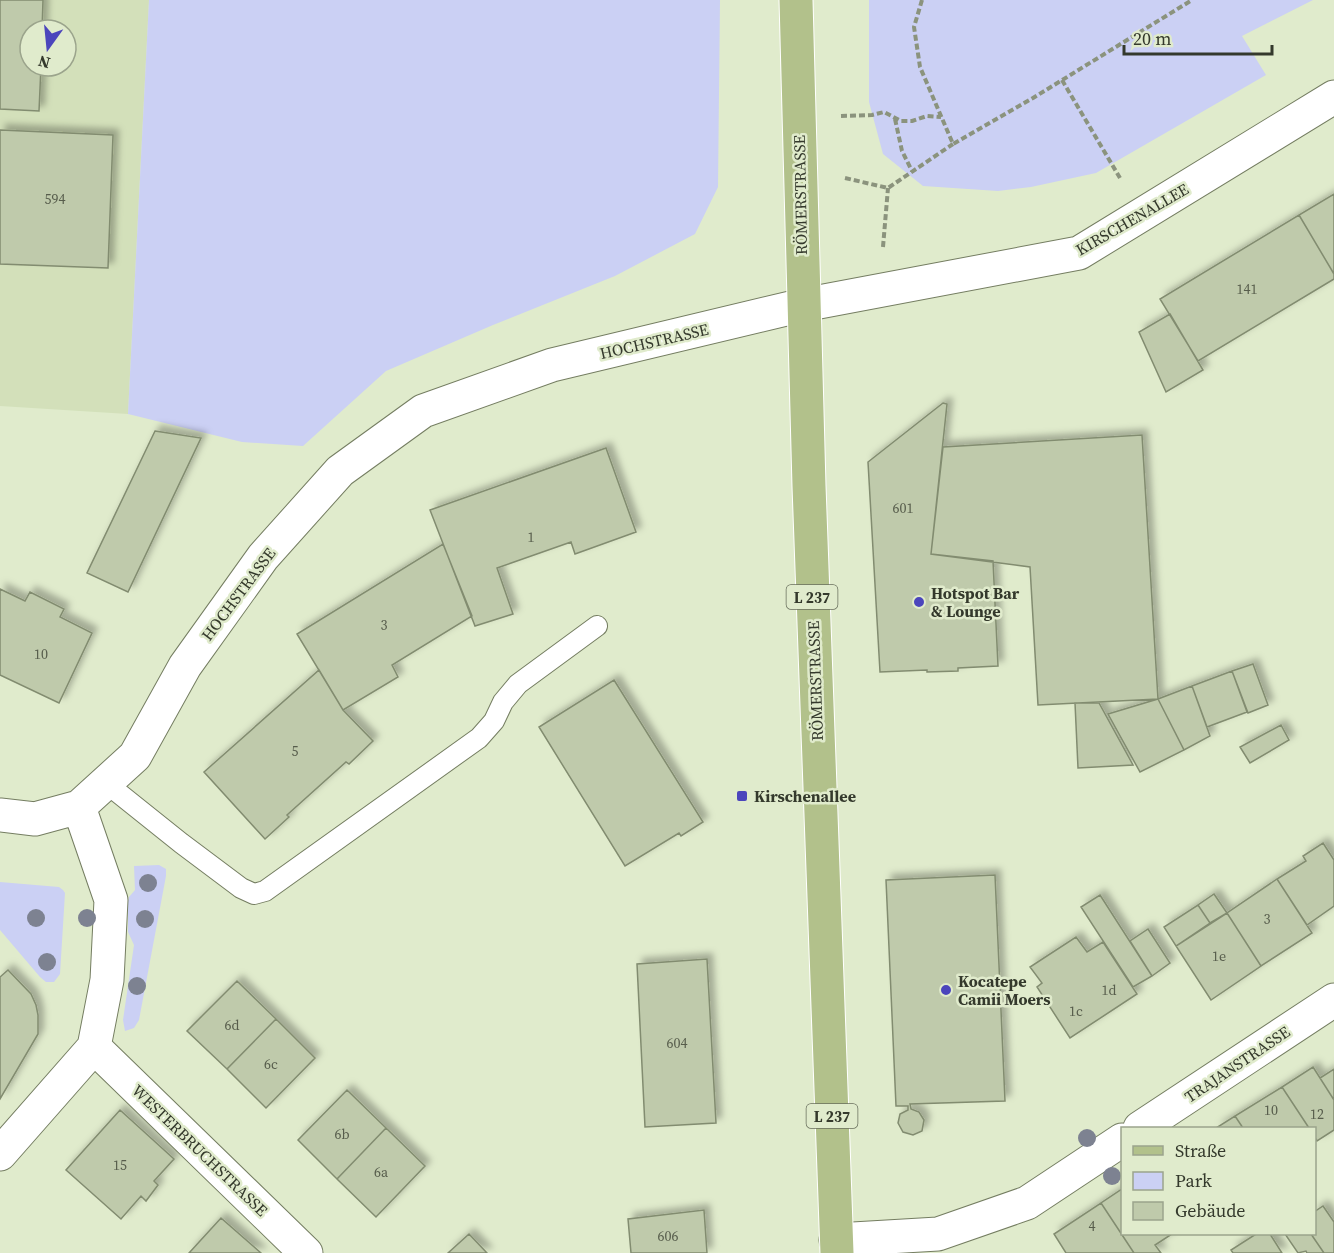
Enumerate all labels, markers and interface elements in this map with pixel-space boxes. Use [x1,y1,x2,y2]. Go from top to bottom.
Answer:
north arrow [18,18,78,78]
scale bar [1124,18,1272,56]
text: 20 m [1133,26,1171,51]
text: N [35,50,53,75]
street label: RÖMERSTRASSE [788,134,812,255]
street label: KIRSCHENALLEE [1072,178,1193,260]
house number: 594 [45,189,66,209]
house number: 141 [1237,279,1258,299]
street label: HOCHSTRASSE [597,318,711,364]
house number: 601 [893,498,914,518]
house number: 1 [528,527,535,547]
street label: HOCHSTRASSE [196,543,280,645]
place label: Hotspot Bar & Lounge [931,582,1020,622]
road number: L 237 [786,585,838,609]
marker: Hotspot Bar & Lounge [912,595,926,609]
house number: 3 [381,615,388,635]
street label: RÖMERSTRASSE [802,620,828,741]
house number: 10 [34,644,48,664]
house number: 5 [292,741,299,761]
place label: Kirschenallee [754,785,856,807]
marker: Kirschenallee [735,789,749,803]
house number: 3 [1264,909,1271,929]
house number: 1e [1212,946,1226,966]
place label: Kocatepe Camii Moers [958,970,1050,1010]
house number: 1d [1102,980,1117,1000]
marker: Kocatepe Camii Moers [939,983,953,997]
house number: 1c [1069,1001,1083,1021]
house number: 6d [225,1015,240,1035]
street label: TRAJANSTRASSE [1180,1020,1294,1107]
house number: 604 [667,1033,688,1053]
house number: 6c [264,1054,278,1074]
street label: WESTERBRUCHSTRASSE [127,1079,273,1221]
house number: 10 [1264,1100,1278,1120]
road number: L 237 [806,1104,858,1128]
house number: 12 [1310,1104,1324,1124]
house number: 6b [334,1124,350,1144]
legend [1121,1127,1316,1235]
text: Straße [1175,1138,1226,1163]
house number: 15 [113,1155,127,1175]
house number: 6a [374,1162,389,1182]
text: Park [1175,1168,1212,1193]
text: Gebäude [1175,1198,1246,1223]
house number: 4 [1089,1216,1096,1236]
house number: 606 [658,1226,679,1246]

